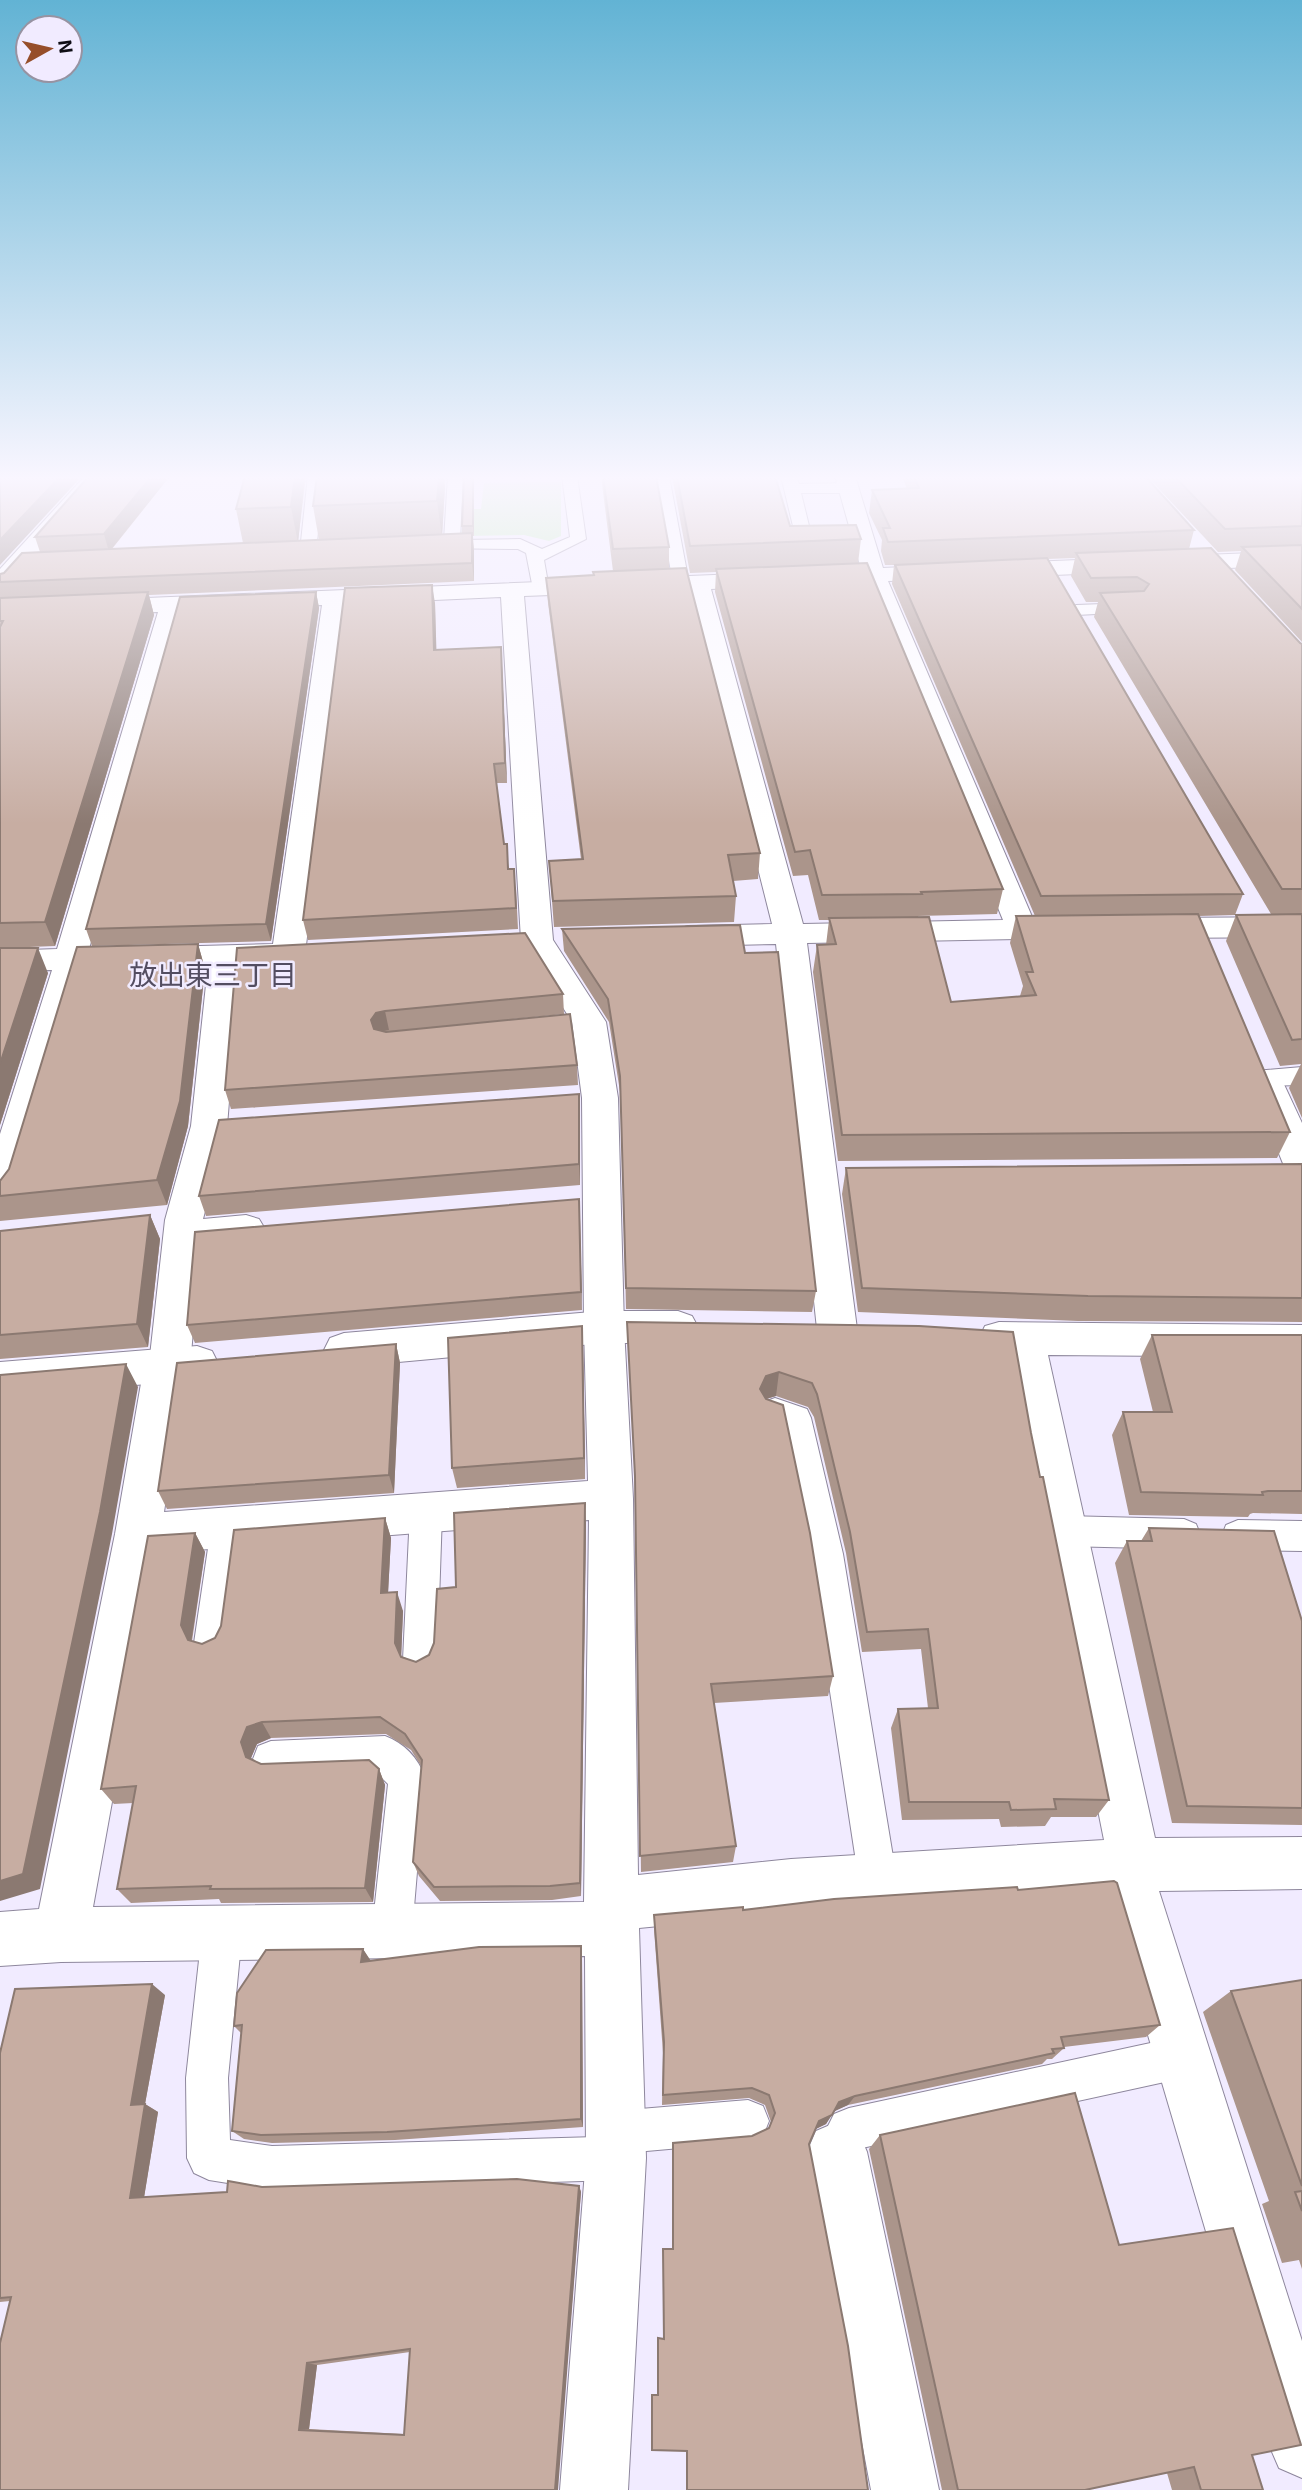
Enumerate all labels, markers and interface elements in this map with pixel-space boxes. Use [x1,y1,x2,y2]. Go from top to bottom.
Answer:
north arrow [14,14,84,84]
text: N [54,38,79,55]
district label: 放出東三丁目 [129,957,297,991]

